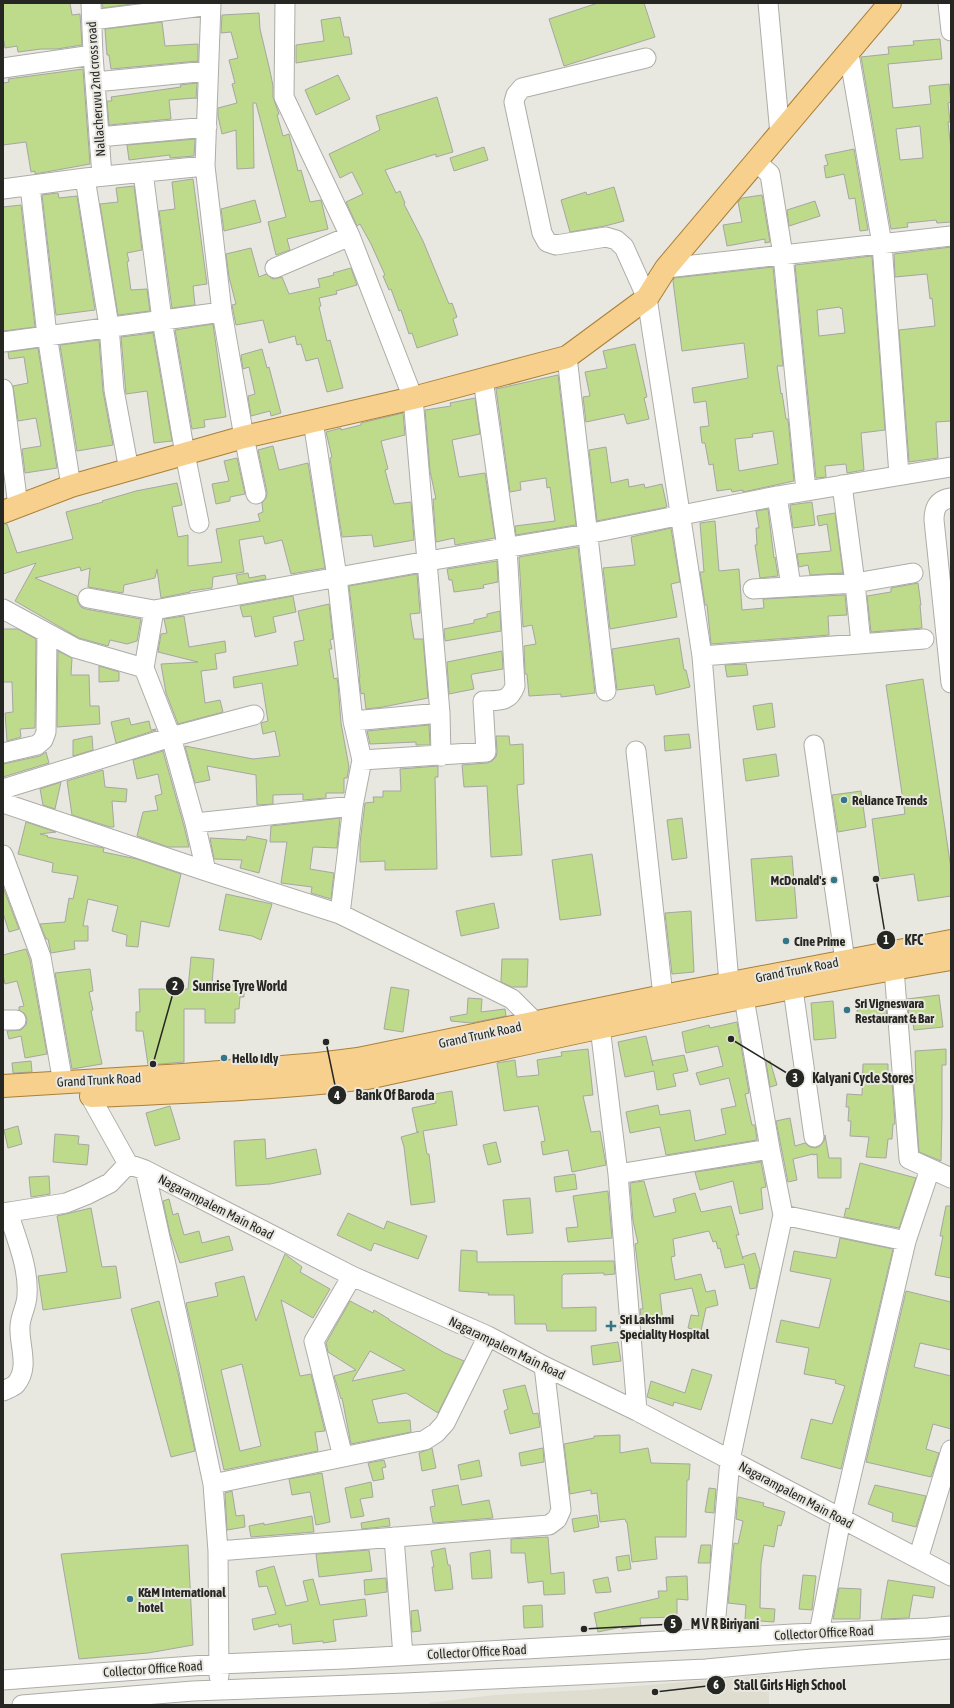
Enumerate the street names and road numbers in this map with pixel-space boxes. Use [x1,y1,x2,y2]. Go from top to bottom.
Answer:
street label: Nallacheruvu 2nd cross road [84,21,108,157]
street label: Grand Trunk Road [754,955,840,985]
street label: Grand Trunk Road [437,1019,523,1051]
street label: Grand Trunk Road [56,1070,142,1090]
street label: Nagarampalem Main Road [156,1171,276,1243]
street label: Nagarampalem Main Road [447,1313,567,1383]
street label: Nagarampalem Main Road [736,1458,856,1532]
street label: Collector Office Road [774,1623,874,1643]
street label: Collector Office Road [427,1642,527,1662]
street label: Collector Office Road [103,1658,203,1680]

